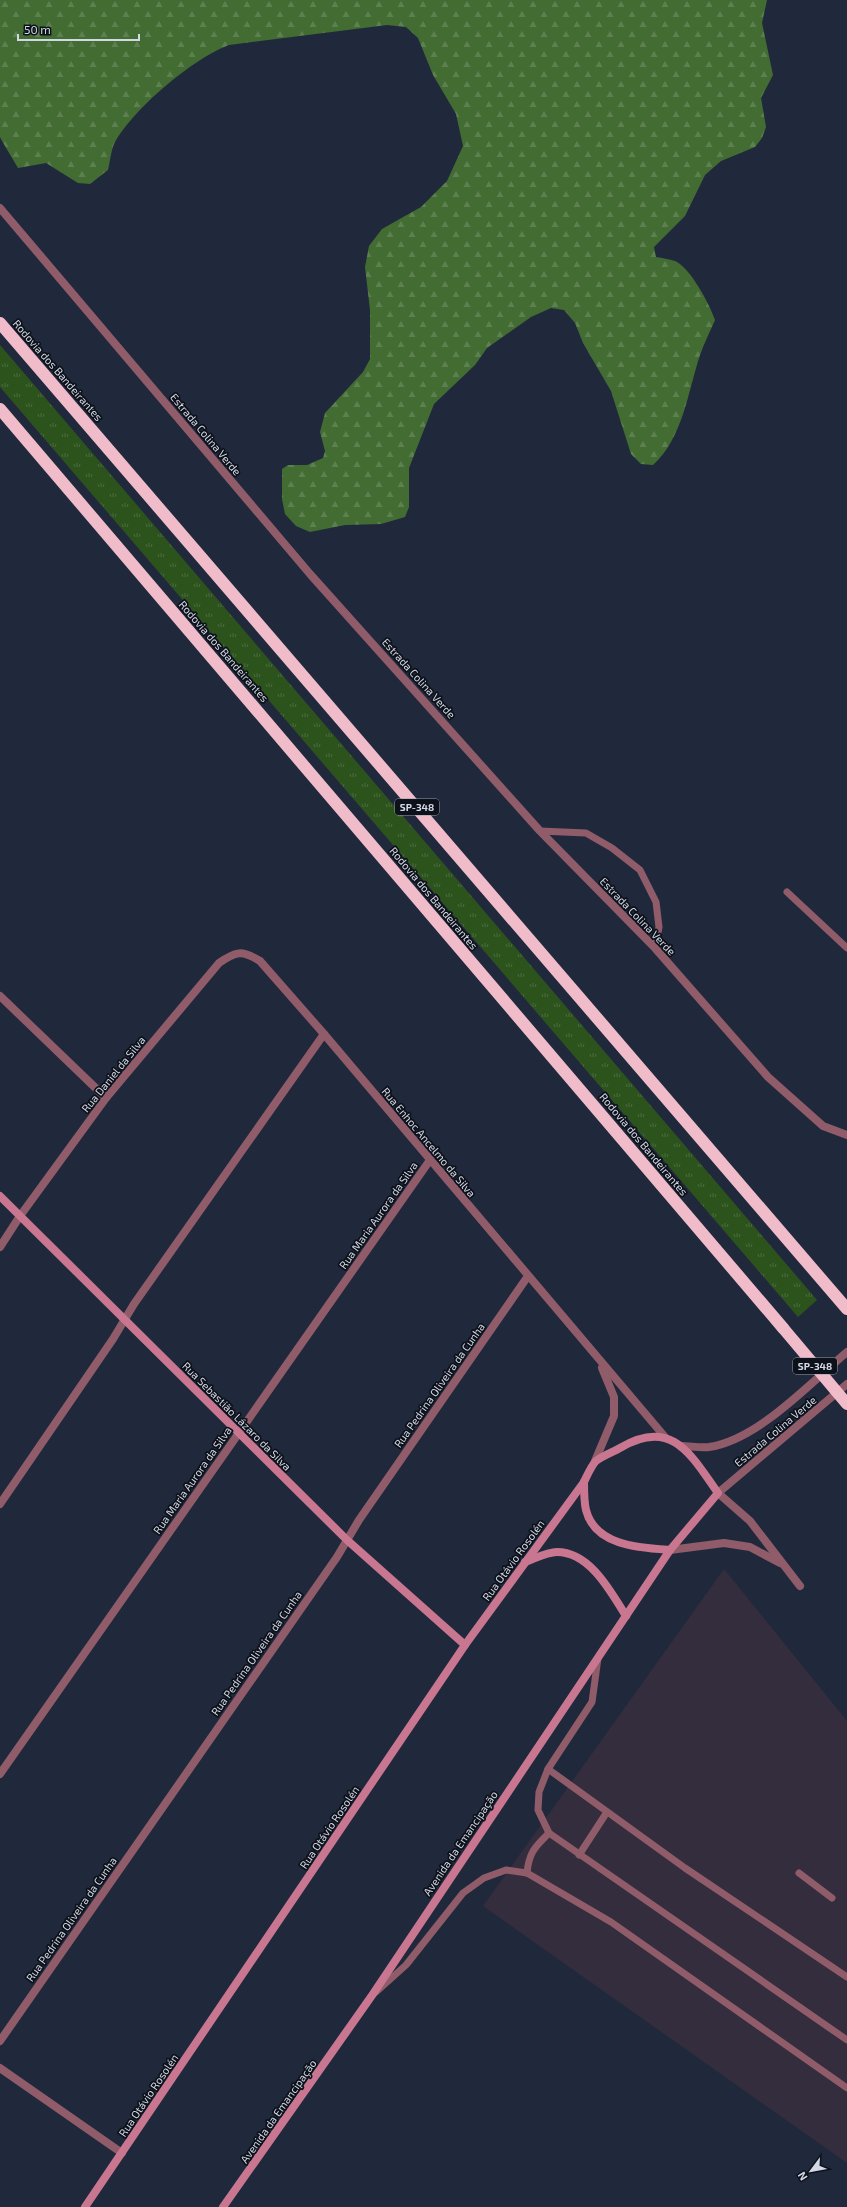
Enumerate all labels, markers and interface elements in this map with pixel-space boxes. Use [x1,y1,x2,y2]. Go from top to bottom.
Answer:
scale bar [18,16,139,42]
text: 50 m [24,22,51,36]
street label: Rodovia dos Bandeirantes [11,317,106,424]
street label: Estrada Colina Verde [168,390,244,478]
street label: Rodovia dos Bandeirantes [177,598,272,705]
street label: Estrada Colina Verde [380,635,458,721]
road number: SP-348 [395,799,439,815]
street label: Rodovia dos Bandeirantes [387,844,481,952]
street label: Estrada Colina Verde [598,874,679,958]
street label: Rua Daniel da Silva [78,1033,148,1115]
street label: Rua Enhoc Ancelmo da Silva [379,1085,479,1199]
street label: Rodovia dos Bandeirantes [597,1090,691,1198]
street label: Rua Maria Aurora da Silva [336,1159,420,1271]
street label: Rua Pedrina Oliveira da Cunha [391,1320,487,1450]
road number: SP-348 [793,1358,837,1374]
street label: Rua Sebastião Lázaro da Silva [180,1359,294,1473]
street label: Estrada Colina Verde [731,1393,819,1469]
street label: Rua Maria Aurora da Silva [150,1424,234,1536]
street label: Rua Otávio Rosolén [479,1517,547,1603]
street label: Rua Pedrina Oliveira da Cunha [208,1588,304,1718]
street label: Rua Otávio Rosolén [297,1783,361,1871]
street label: Avenida da Emancipação [420,1788,501,1898]
street label: Rua Pedrina Oliveira da Cunha [23,1854,119,1984]
street label: Rua Otávio Rosolén [116,2051,180,2139]
street label: Avenida da Emancipação [237,2057,320,2166]
north arrow [791,2151,831,2191]
text: N [794,2170,810,2183]

